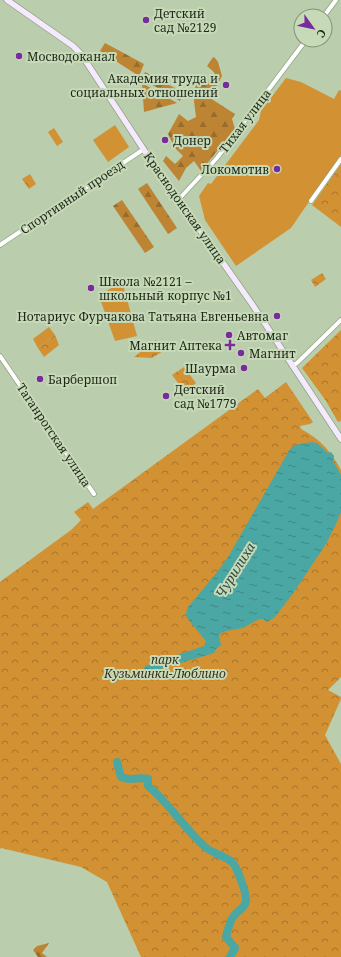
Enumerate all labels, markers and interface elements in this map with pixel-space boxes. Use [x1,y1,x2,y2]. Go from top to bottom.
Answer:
place label: Детский сад №2129 [154,5,216,36]
north arrow [293,8,333,48]
marker: Детский сад №2129 [141,15,151,25]
text: С [314,27,330,41]
place label: Мосводоканал [27,48,115,65]
marker: Мосводоканал [14,51,24,61]
place label: Академия труда и социальных отношений [70,70,218,101]
marker: Академия труда и социальных отношений [221,80,231,90]
street label: Тихая улица [215,85,275,157]
place label: Донер [173,132,211,149]
marker: Донер [160,135,170,145]
street label: Краснодонская улица [140,149,230,267]
street label: Спортивный проезд [17,156,127,238]
place label: Локомотив [201,161,269,178]
marker: Локомотив [272,164,282,174]
place label: Школа №2121 – школьный корпус №1 [99,273,232,304]
marker: Школа №2121 – школьный корпус №1 [86,283,96,293]
place label: Нотариус Фурчакова Татьяна Евгеньевна [17,308,269,325]
marker: Нотариус Фурчакова Татьяна Евгеньевна [272,311,282,321]
place label: Автомаг [237,327,288,344]
marker: Автомаг [224,330,234,340]
place label: Магнит Аптека [129,337,222,354]
marker: Магнит Аптека [225,340,235,350]
place label: Магнит [249,345,296,362]
marker: Магнит [236,348,246,358]
place label: Шаурма [185,360,236,377]
marker: Шаурма [239,363,249,373]
place label: Барбершоп [48,371,117,388]
marker: Барбершоп [35,374,45,384]
street label: Таганрогская улица [13,380,95,490]
place label: Детский сад №1779 [174,381,236,412]
marker: Детский сад №1779 [161,391,171,401]
water label: Чурилиха [211,538,259,601]
park label: парк Кузьминки-Люблино [103,651,226,682]

